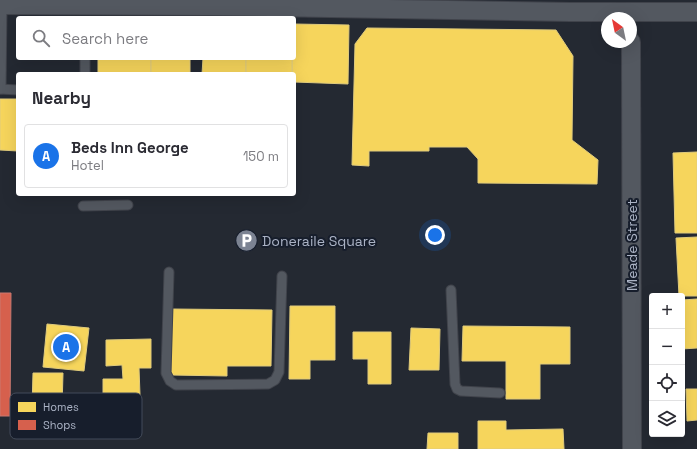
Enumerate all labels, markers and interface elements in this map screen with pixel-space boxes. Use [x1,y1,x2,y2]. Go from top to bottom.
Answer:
north arrow [601,12,637,48]
search box [16,16,296,60]
icon: search [30,27,52,49]
text: Search here [62,29,148,48]
text: Nearby [32,87,91,109]
text: Beds Inn George [71,138,189,157]
text: A [42,148,50,165]
text: 150 m [243,148,279,165]
text: Hotel [71,157,104,174]
street label: Meade Street [623,199,641,291]
your location [425,225,445,245]
parking icon: Doneraile Square [234,228,260,254]
place label: Doneraile Square [262,232,376,250]
map controls [649,293,685,437]
button: + [649,293,685,329]
button: − [649,329,685,365]
pin: A [53,332,79,362]
button: locate [649,365,685,401]
legend [10,393,142,439]
text: Homes [43,400,79,414]
button: layers [649,401,685,437]
text: Shops [43,418,76,432]

